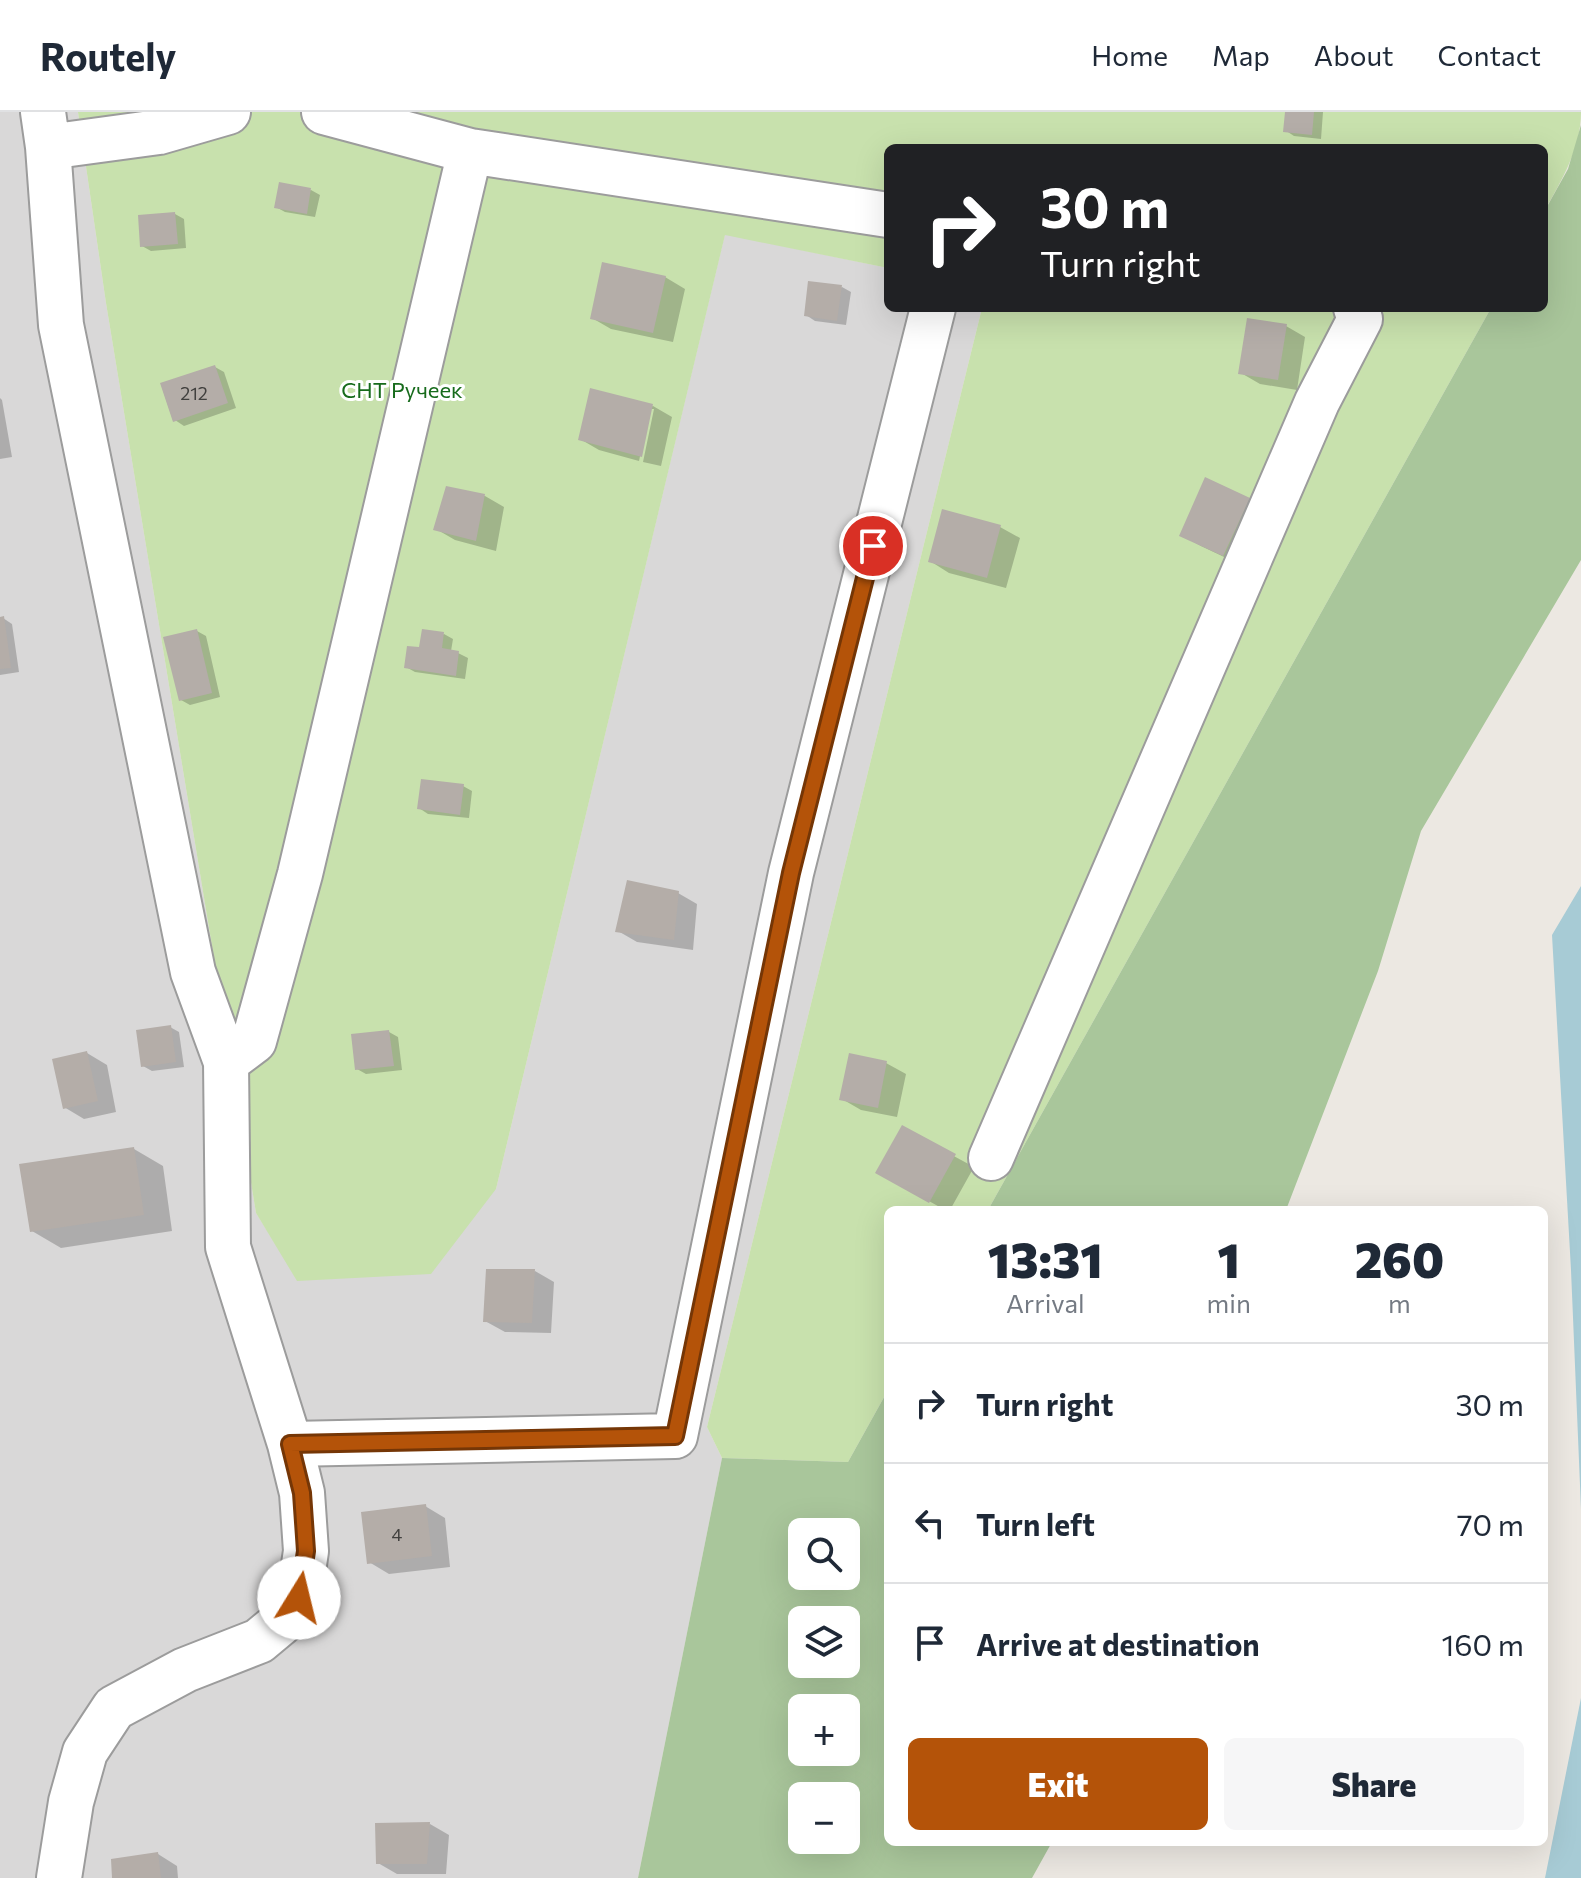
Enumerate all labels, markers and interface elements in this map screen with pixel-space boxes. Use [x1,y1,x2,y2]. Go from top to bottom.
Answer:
text: Routely [40,32,176,79]
text: Home [1091,38,1168,72]
text: Map [1212,38,1270,72]
text: About [1314,38,1394,72]
text: Contact [1438,38,1541,72]
text: 30 m [1040,171,1169,240]
icon: right [908,176,1012,280]
text: Turn right [1040,240,1201,284]
park label: СНТ Ручеек [341,376,463,403]
house number: 212 [180,382,208,404]
pin [839,512,907,580]
icon: arrive [851,524,895,568]
text: 13:31 [988,1229,1103,1288]
text: 1 [1217,1229,1240,1288]
text: 260 [1355,1229,1444,1288]
text: Arrival [1006,1287,1085,1318]
text: min [1207,1287,1251,1318]
text: m [1388,1287,1411,1318]
icon: right [908,1381,952,1425]
text: Turn right [976,1385,1113,1422]
text: 30 m [1455,1385,1524,1422]
icon: left [908,1501,952,1545]
text: Turn left [976,1505,1095,1542]
text: 70 m [1457,1505,1524,1542]
map controls [788,1518,860,1854]
button: search [788,1518,860,1590]
house number: 4 [392,1523,403,1545]
position arrow [257,1556,341,1640]
button: layers [788,1606,860,1678]
icon: arrive [908,1621,952,1665]
text: Arrive at destination [976,1625,1260,1662]
text: 160 m [1441,1625,1524,1662]
button: + [788,1694,860,1766]
button: Exit [908,1738,1208,1830]
button: Share [1224,1738,1524,1830]
button: − [788,1782,860,1854]

